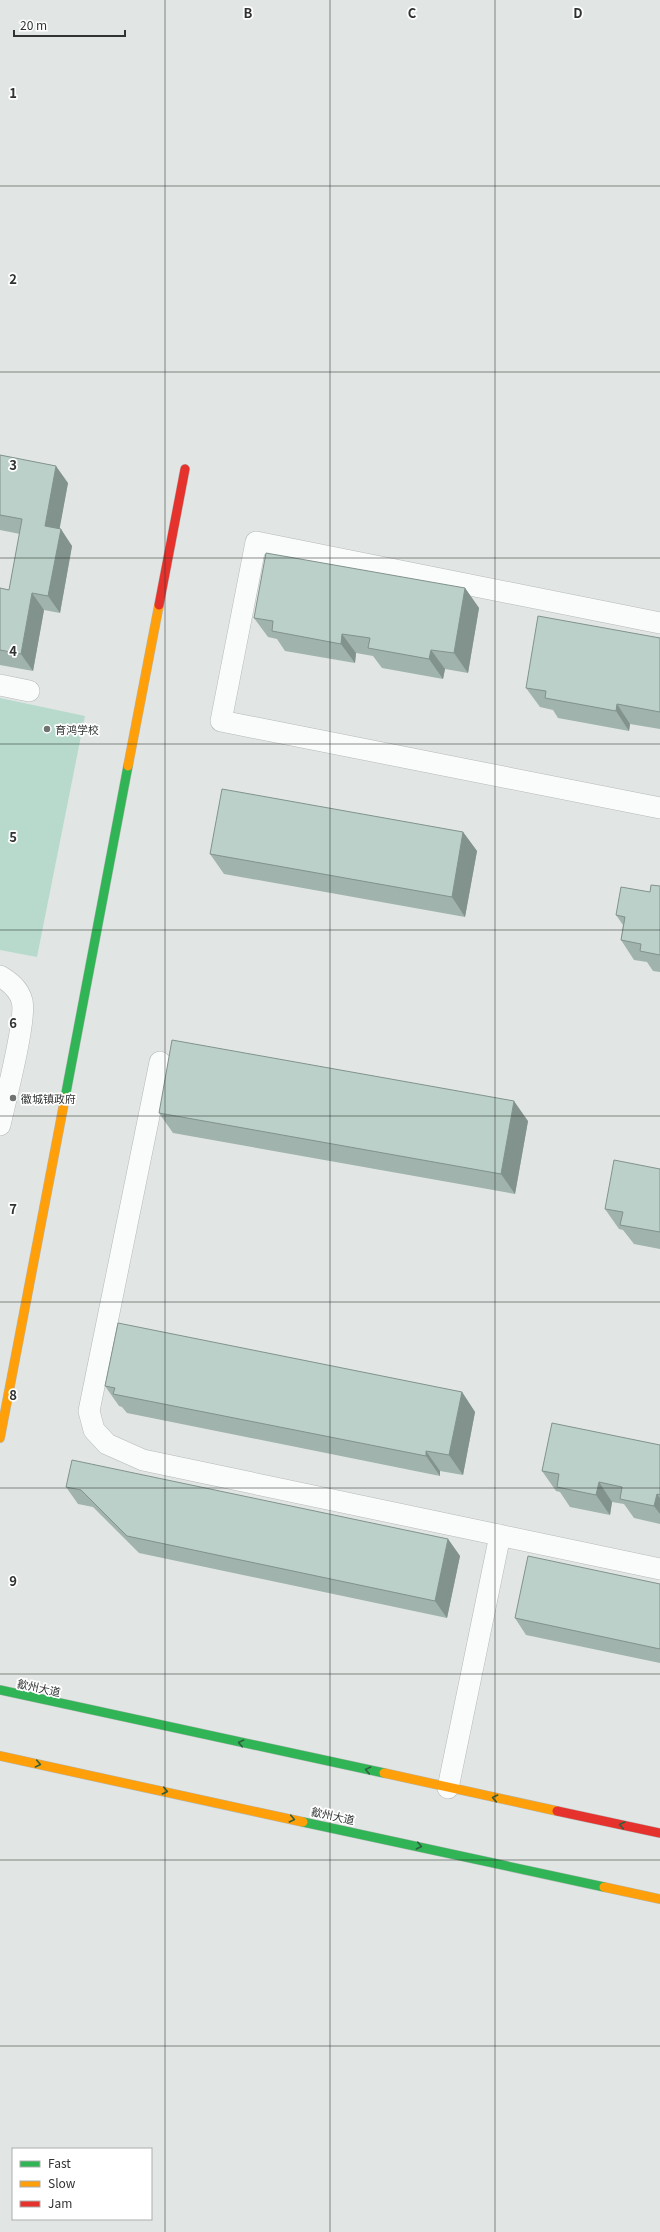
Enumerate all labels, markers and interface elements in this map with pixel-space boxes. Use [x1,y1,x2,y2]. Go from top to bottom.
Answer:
text: B [244,3,253,22]
text: C [408,3,417,22]
text: D [573,3,583,22]
scale bar [14,12,125,38]
text: 20 m [20,16,47,33]
text: 1 [9,83,17,102]
text: 2 [9,269,17,288]
text: 3 [9,455,17,474]
text: 4 [9,641,17,660]
place label: 育鸿学校 [55,721,99,737]
marker: 育鸿学校 [42,724,52,734]
text: 5 [9,827,17,846]
text: 6 [9,1013,17,1032]
place label: 徽城镇政府 [21,1090,76,1106]
marker: 徽城镇政府 [8,1093,18,1103]
text: 7 [9,1199,17,1218]
text: 8 [9,1385,17,1404]
text: 9 [9,1571,17,1590]
street label: 歙州大道 [16,1675,62,1699]
one-way arrow [238,1739,244,1747]
one-way arrow [35,1759,41,1767]
one-way arrow [365,1767,371,1775]
one-way arrow [162,1787,168,1795]
one-way arrow [492,1794,498,1802]
street label: 歙州大道 [310,1803,356,1827]
one-way arrow [289,1814,295,1822]
one-way arrow [619,1822,625,1830]
one-way arrow [416,1842,422,1850]
legend [12,2148,152,2220]
text: Fast [48,2154,71,2171]
text: Slow [48,2174,76,2191]
text: Jam [48,2194,72,2211]

